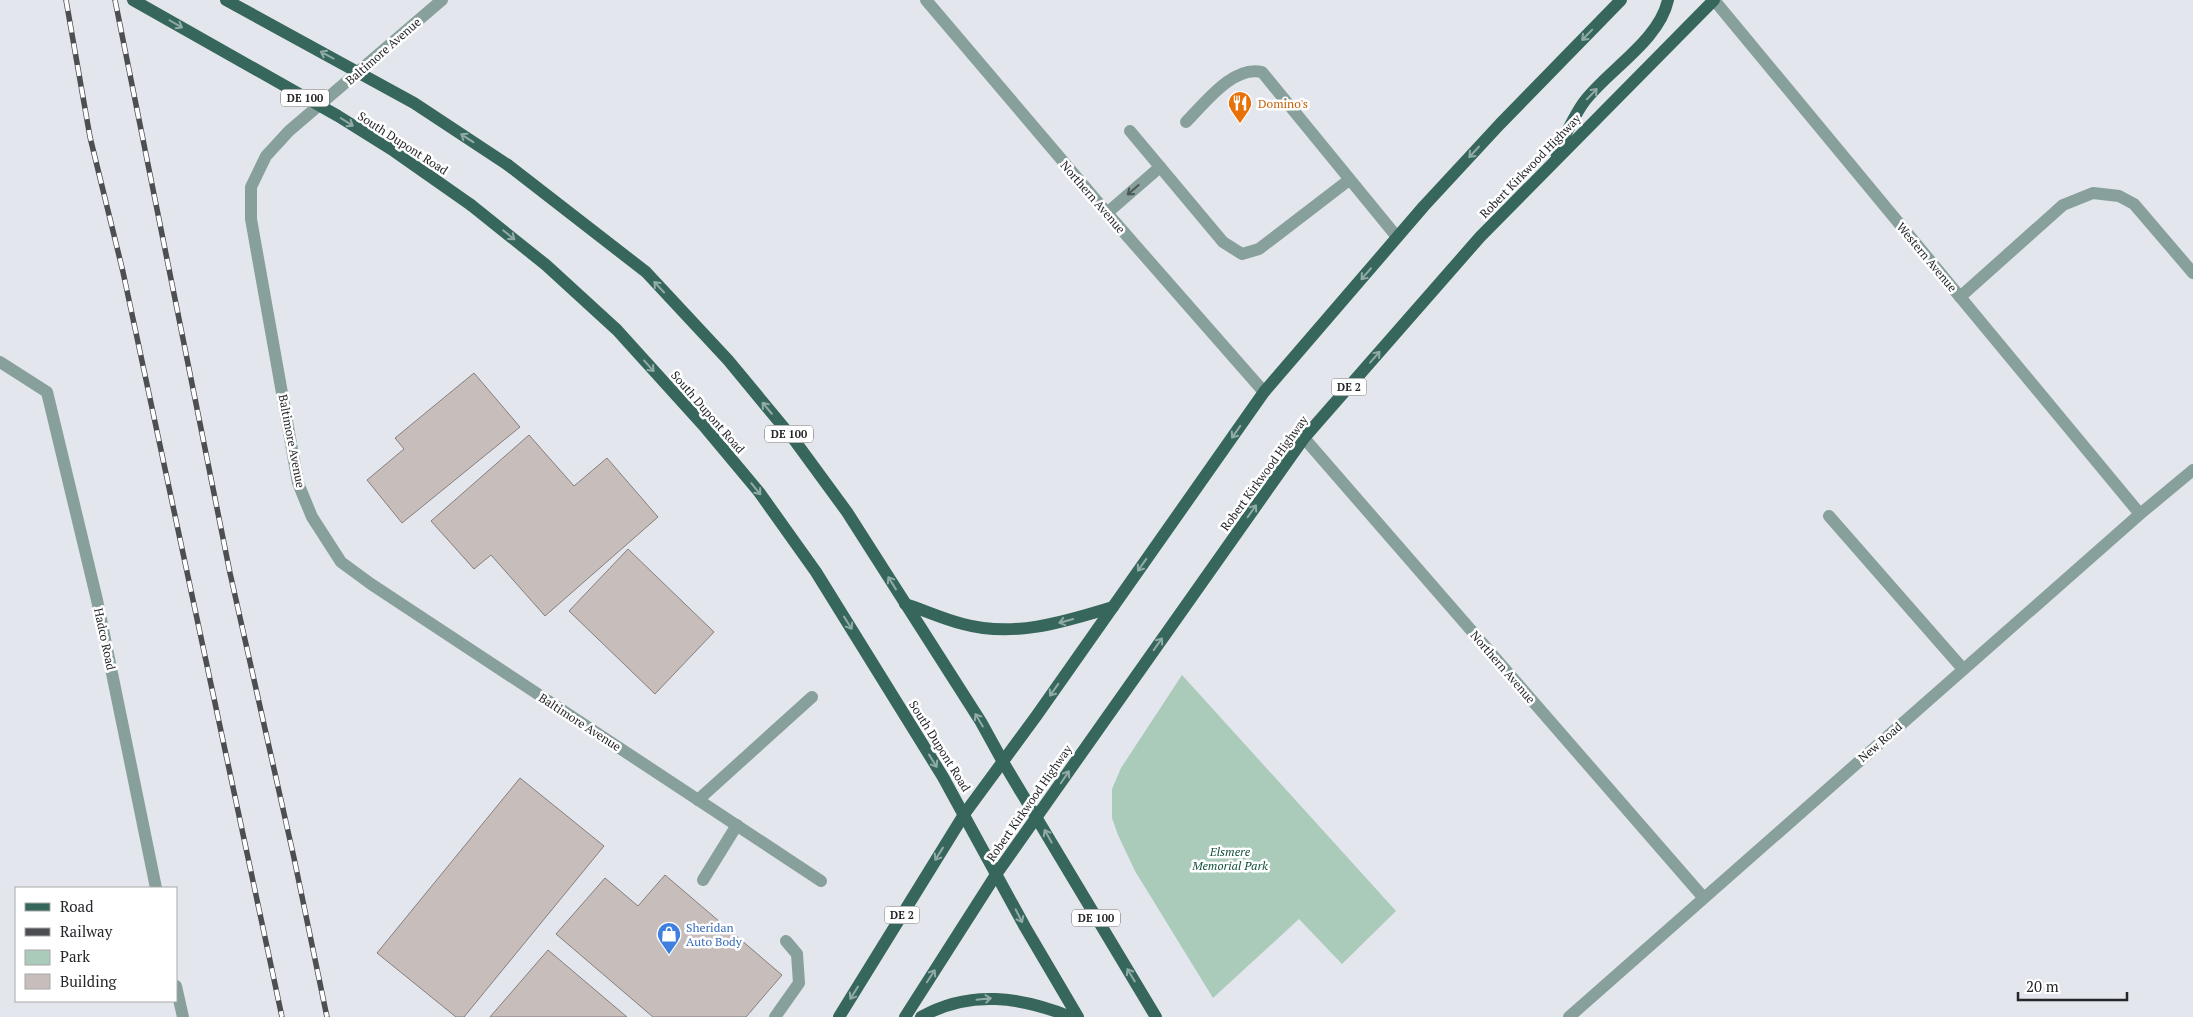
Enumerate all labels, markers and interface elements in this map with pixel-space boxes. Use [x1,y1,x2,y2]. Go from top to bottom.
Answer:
street label: Baltimore Avenue [342,14,424,88]
one-way arrow [168,19,183,29]
one-way arrow [1581,29,1593,41]
one-way arrow [320,50,335,60]
one-way arrow [1586,88,1598,101]
road number: DE 100 [281,90,329,106]
restaurant icon: Domino's [1227,90,1253,124]
place label: Domino's [1258,96,1308,111]
street label: South Dupont Road [355,108,451,178]
street label: Robert Kirkwood Highway [1476,110,1584,221]
one-way arrow [340,118,354,128]
one-way arrow [460,133,474,143]
one-way arrow [1468,146,1480,159]
street label: Northern Avenue [1057,158,1129,236]
one-way arrow [1127,185,1140,196]
street label: Western Avenue [1894,219,1960,295]
one-way arrow [502,230,515,241]
one-way arrow [1360,267,1372,280]
one-way arrow [653,280,665,293]
one-way arrow [1369,351,1380,364]
one-way arrow [644,360,655,373]
street label: South Dupont Road [668,368,748,457]
road number: DE 2 [1332,378,1366,396]
street label: Baltimore Avenue [276,393,308,489]
one-way arrow [762,401,773,414]
street label: Robert Kirkwood Highway [1217,412,1311,534]
one-way arrow [1231,425,1241,439]
road number: DE 100 [765,426,813,442]
one-way arrow [751,482,762,495]
one-way arrow [1247,505,1257,519]
one-way arrow [1137,558,1147,572]
one-way arrow [887,576,897,590]
street label: Hadco Road [91,607,119,672]
one-way arrow [843,615,853,629]
one-way arrow [1059,616,1075,626]
street label: Northern Avenue [1467,628,1539,706]
one-way arrow [1153,637,1163,651]
one-way arrow [1049,683,1059,697]
street label: Baltimore Avenue [536,690,624,754]
street label: South Dupont Road [906,698,974,795]
one-way arrow [974,713,984,727]
street label: New Road [1855,719,1905,765]
street label: Robert Kirkwood Highway [983,741,1075,864]
one-way arrow [929,753,939,767]
one-way arrow [1060,770,1070,784]
one-way arrow [1042,829,1052,844]
park label: Elsmere Memorial Park [1191,844,1268,873]
one-way arrow [934,847,944,861]
legend [15,887,178,1002]
text: Road [60,896,93,916]
road number: DE 2 [884,906,920,924]
one-way arrow [1015,908,1024,923]
road number: DE 100 [1072,910,1120,926]
place label: Sheridan Auto Body [686,920,743,949]
text: Railway [60,921,113,941]
shop icon: Sheridan Auto Body [656,921,682,955]
text: Park [60,946,90,966]
one-way arrow [926,969,936,983]
one-way arrow [1125,969,1135,983]
scale bar [2018,970,2127,1002]
text: Building [60,971,118,991]
text: 20 m [2026,976,2059,996]
one-way arrow [849,985,859,999]
one-way arrow [976,994,992,1004]

